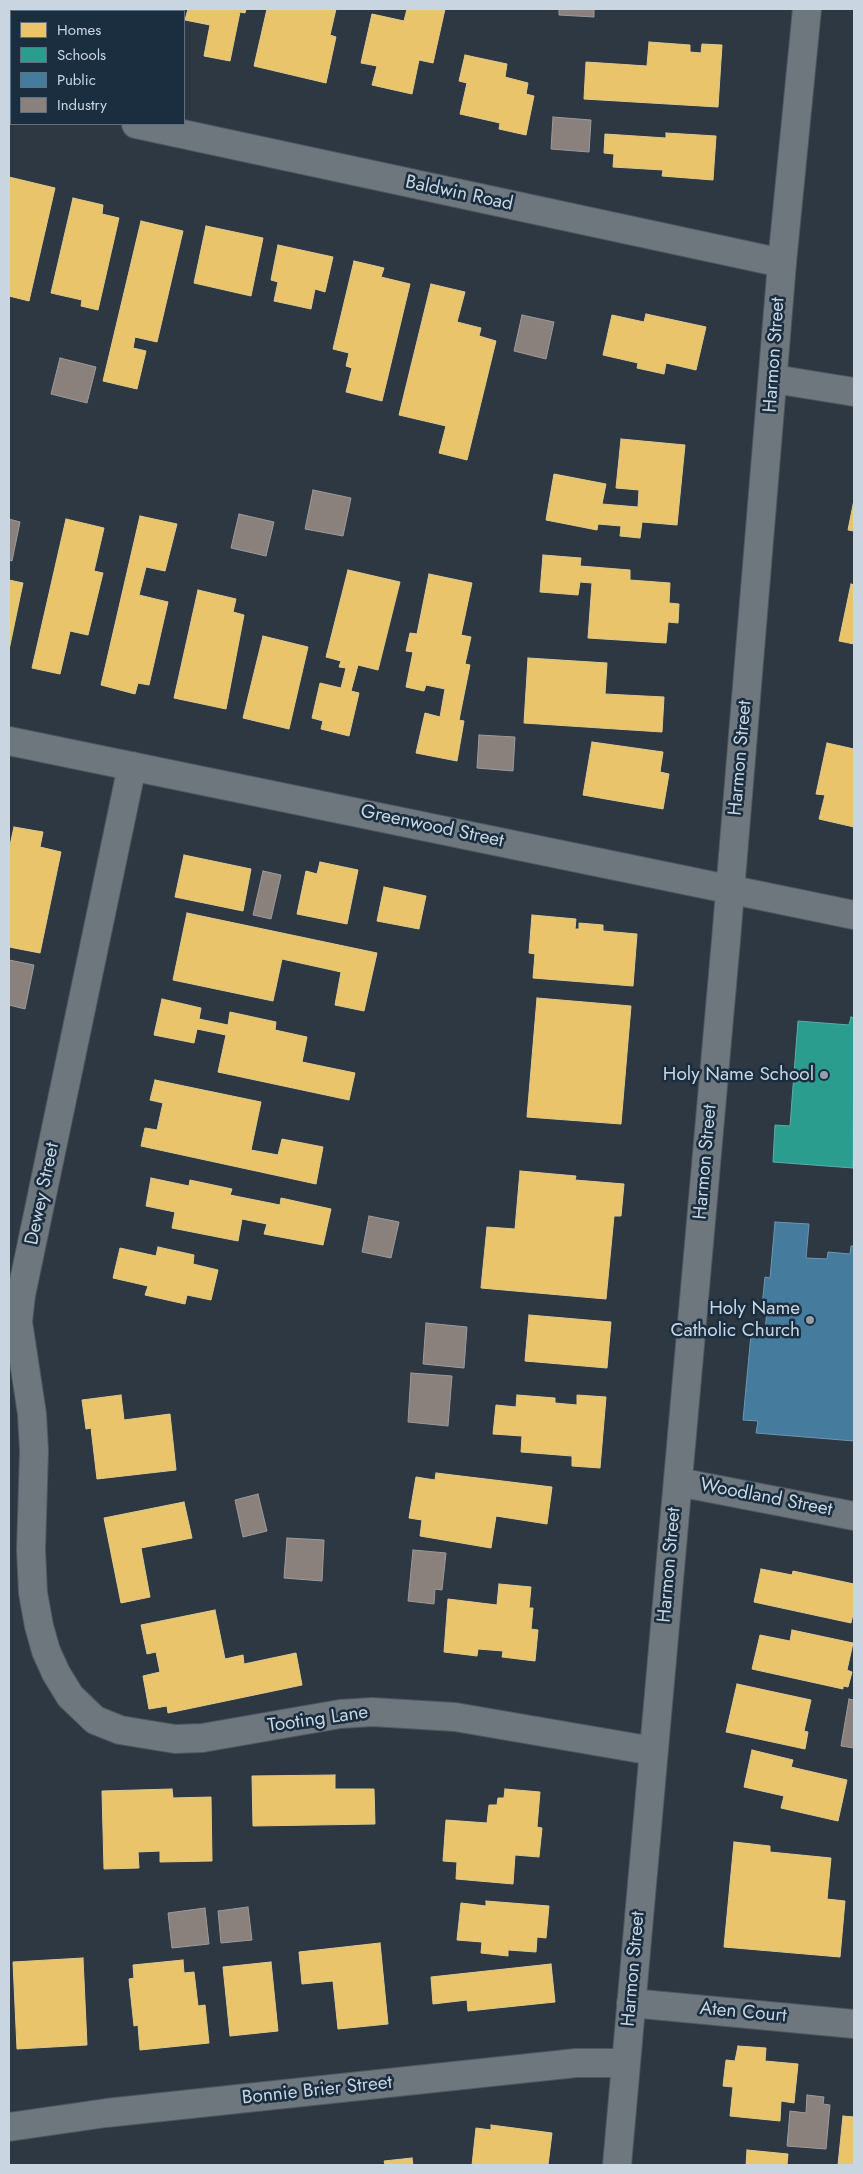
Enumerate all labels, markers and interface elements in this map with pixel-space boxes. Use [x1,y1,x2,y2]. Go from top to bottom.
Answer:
legend [10,10,185,125]
text: Homes [57,19,101,41]
text: Schools [57,44,106,66]
text: Public [57,69,96,91]
text: Industry [57,94,107,116]
street label: Baldwin Road [403,171,515,217]
street label: Harmon Street [760,297,790,413]
street label: Harmon Street [725,700,757,816]
street label: Greenwood Street [358,801,506,853]
place label: Holy Name School [663,1064,814,1086]
marker: Holy Name School [818,1069,830,1081]
street label: Harmon Street [690,1104,722,1220]
street label: Dewey Street [21,1141,65,1247]
place label: Holy Name Catholic Church [671,1298,800,1342]
marker: Holy Name Catholic Church [804,1314,816,1326]
street label: Woodland Street [698,1474,834,1522]
street label: Harmon Street [654,1507,686,1623]
street label: Tooting Lane [266,1702,370,1738]
street label: Harmon Street [618,1911,650,2027]
street label: Aten Court [699,1998,787,2028]
street label: Bonnie Brier Street [241,2072,393,2110]

